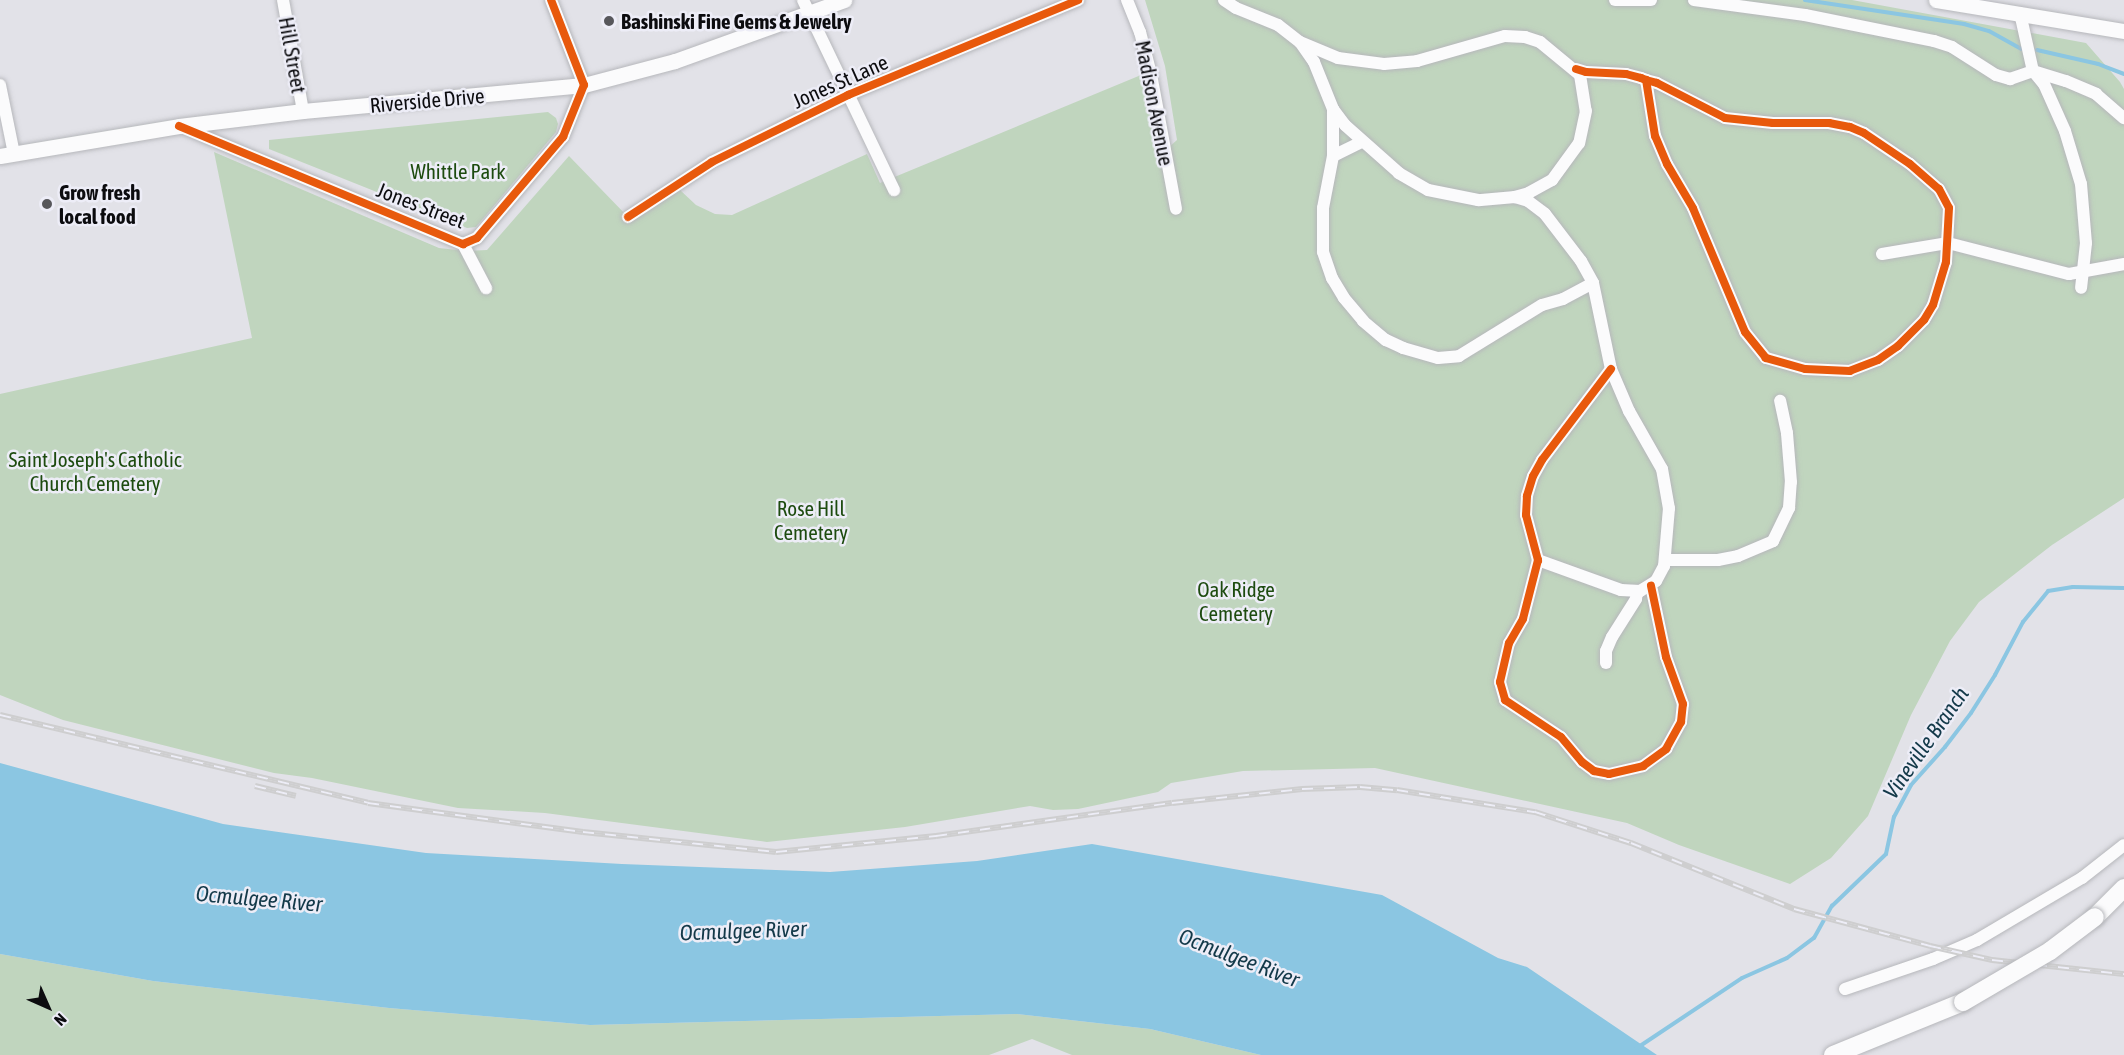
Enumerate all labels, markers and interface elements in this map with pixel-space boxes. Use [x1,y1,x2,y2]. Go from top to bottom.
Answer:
place label: Bashinski Fine Gems & Jewelry [621,8,852,34]
marker: Bashinski Fine Gems & Jewelry [602,14,616,28]
street label: Hill Street [274,15,312,95]
street label: Madison Avenue [1131,38,1179,168]
street label: Jones St Lane [788,49,892,113]
street label: Riverside Drive [369,82,485,118]
park label: Whittle Park [410,158,506,184]
street label: Jones Street [373,177,469,233]
place label: Grow fresh local food [59,179,141,229]
marker: Grow fresh local food [40,197,54,211]
park label: Saint Joseph's Catholic Church Cemetery [9,446,181,496]
park label: Rose Hill Cemetery [774,495,848,545]
park label: Oak Ridge Cemetery [1197,576,1275,626]
water label: Vineville Branch [1878,682,1974,804]
water label: Ocmulgee River [195,880,323,918]
water label: Ocmulgee River [679,916,807,946]
water label: Ocmulgee River [1175,923,1303,993]
north arrow [18,977,78,1037]
text: N [51,1010,70,1029]

